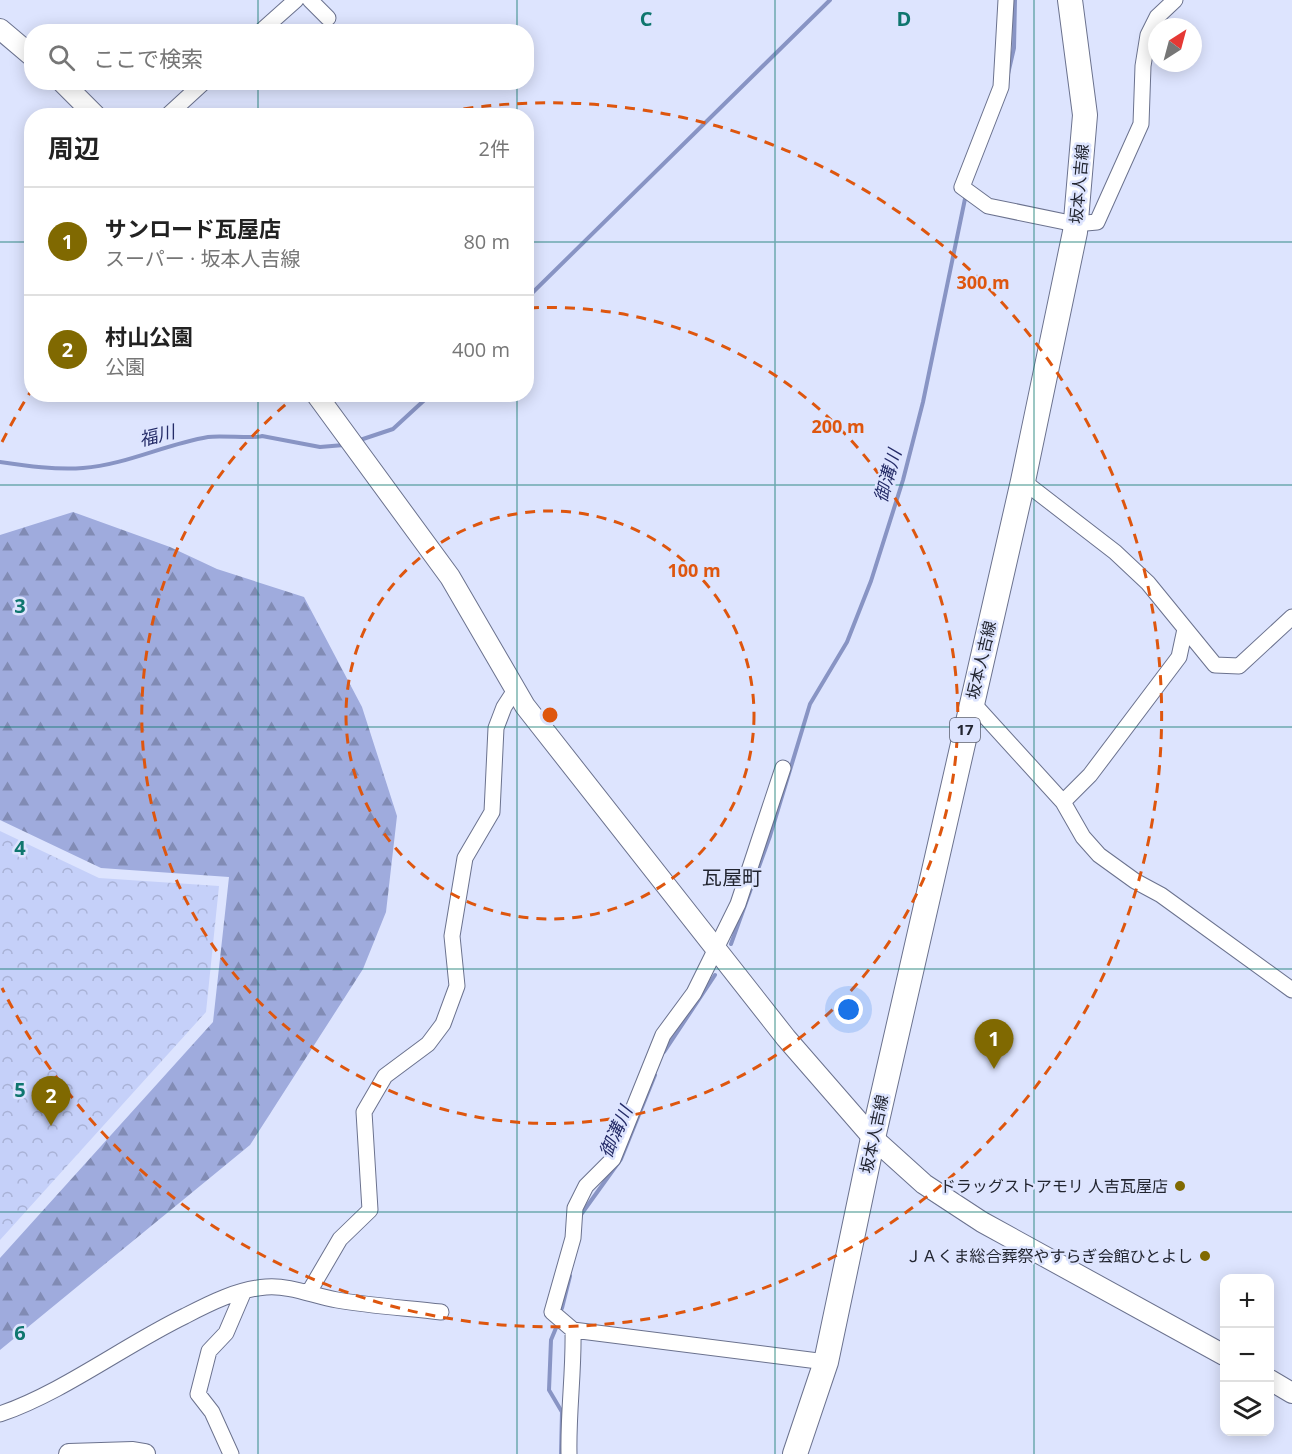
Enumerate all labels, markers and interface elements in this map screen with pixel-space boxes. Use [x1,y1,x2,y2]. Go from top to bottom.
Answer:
text: C [640,5,653,32]
text: D [897,5,911,32]
north arrow [1148,18,1202,72]
search box [24,24,534,90]
icon: search [45,41,78,74]
text: ここで検索 [93,43,203,73]
text: 周辺 [48,130,100,166]
text: 2件 [479,135,510,162]
street label: 坂本人吉線 [1065,143,1093,225]
text: サンロード瓦屋店 [105,213,281,243]
text: 1 [62,228,73,255]
text: 80 m [463,228,510,255]
text: スーパー · 坂本人吉線 [105,245,300,272]
text: 300 m [956,270,1010,294]
text: 村山公園 [105,321,193,351]
text: 2 [62,336,73,363]
text: 400 m [452,336,510,363]
text: 公園 [105,353,145,380]
text: 200 m [811,414,865,438]
water label: 福川 [136,419,179,451]
water label: 御溝川 [868,445,907,505]
text: 100 m [667,558,721,582]
text: 3 [14,592,26,619]
street label: 坂本人吉線 [961,619,1001,701]
centre of rings [540,705,560,725]
road number: 17 [950,718,980,742]
text: 4 [14,834,26,861]
district label: 瓦屋町 [702,864,762,891]
your location [834,995,863,1024]
pin: 1 [974,1020,1014,1069]
text: 5 [14,1076,26,1103]
pin: 2 [32,1076,70,1126]
street label: 坂本人吉線 [855,1093,893,1175]
water label: 御溝川 [593,1100,638,1161]
place label: ドラッグストアモリ 人吉瓦屋店 [940,1175,1168,1197]
marker: ドラッグストアモリ 人吉瓦屋店 [1173,1179,1187,1193]
place label: ＪＡくま総合葬祭やすらぎ会館ひとよし [905,1245,1193,1267]
marker: ＪＡくま総合葬祭やすらぎ会館ひとよし [1198,1249,1212,1263]
map controls [1220,1274,1274,1436]
button: + [1220,1274,1274,1328]
text: 6 [14,1319,26,1346]
button: − [1220,1328,1274,1382]
button: layers [1220,1382,1274,1436]

